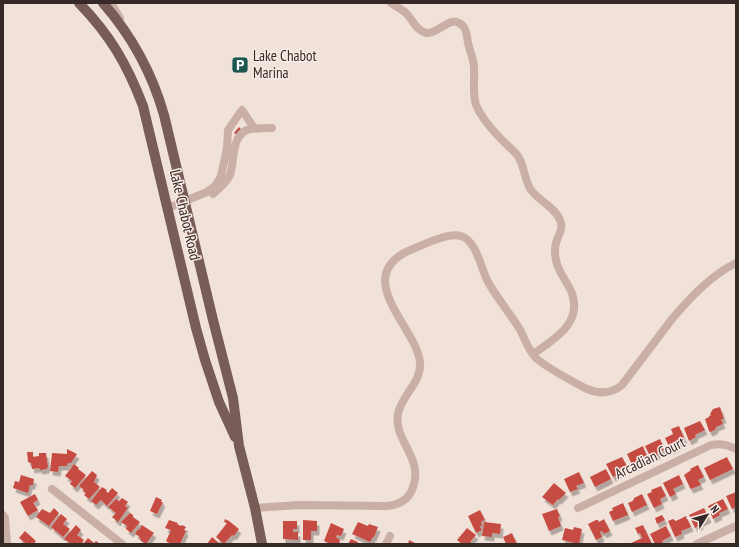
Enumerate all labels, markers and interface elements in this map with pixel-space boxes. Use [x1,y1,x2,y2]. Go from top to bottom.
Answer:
place label: Lake Chabot Marina [253,46,317,82]
parking icon: Lake Chabot Marina [230,55,250,75]
street label: Lake Chabot Road [166,168,205,262]
street label: Arcadian Court [611,432,688,483]
north arrow [687,495,727,535]
text: N [708,502,722,516]

